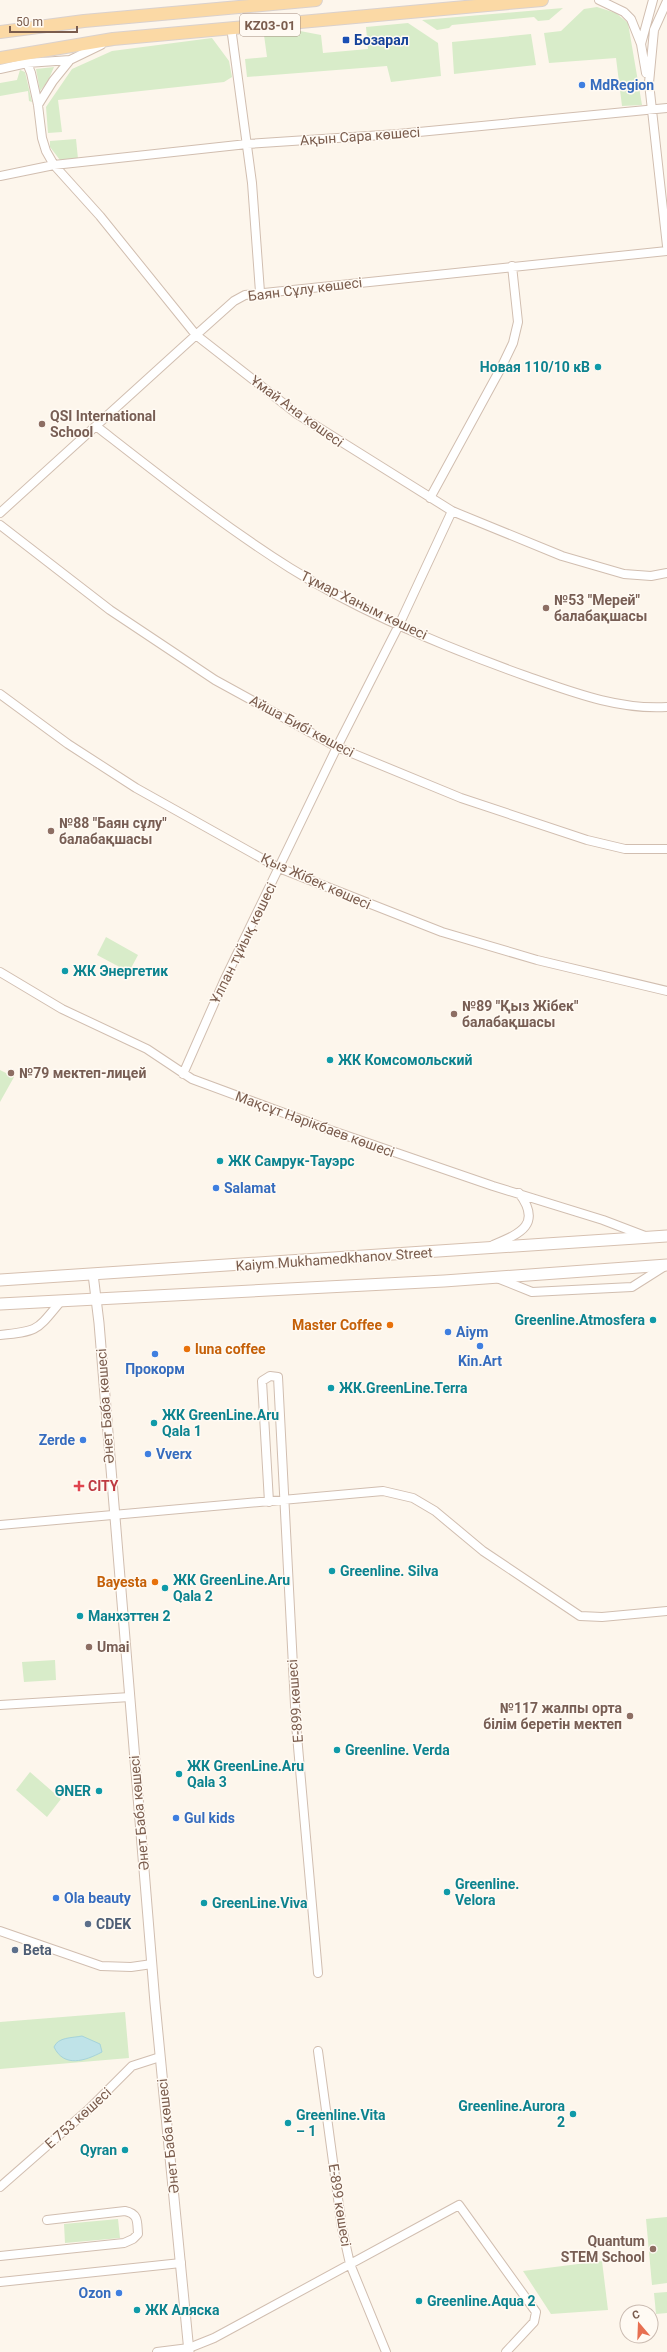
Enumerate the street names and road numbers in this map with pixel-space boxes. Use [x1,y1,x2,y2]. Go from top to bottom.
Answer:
road number: KZ03-01 [240,14,300,36]
street label: Ақын Сара көшесі [299,124,421,148]
street label: Баян Сұлу көшесі [247,274,363,304]
street label: Ұмай Ана көшесі [247,372,347,450]
street label: Тұмар Ханым көшесі [298,567,430,643]
street label: Айша Бибі көшесі [247,692,357,760]
street label: Қыз Жібек көшесі [259,850,373,912]
street label: Ұлпан тұйық көшесі [207,880,279,1006]
street label: Мақсұт Нәрікбаев көшесі [233,1088,397,1160]
street label: Kaiym Mukhamedkhanov Street [235,1244,433,1274]
street label: Әнет Баба көшесі [93,1348,117,1464]
street label: Е-899 көшесі [284,1659,306,1743]
street label: Әнет Баба көшесі [126,1755,152,1871]
street label: Әнет Баба көшесі [154,2078,182,2194]
street label: Е 753 көшесі [42,2084,114,2152]
street label: Е-899 көшесі [326,2162,354,2248]

